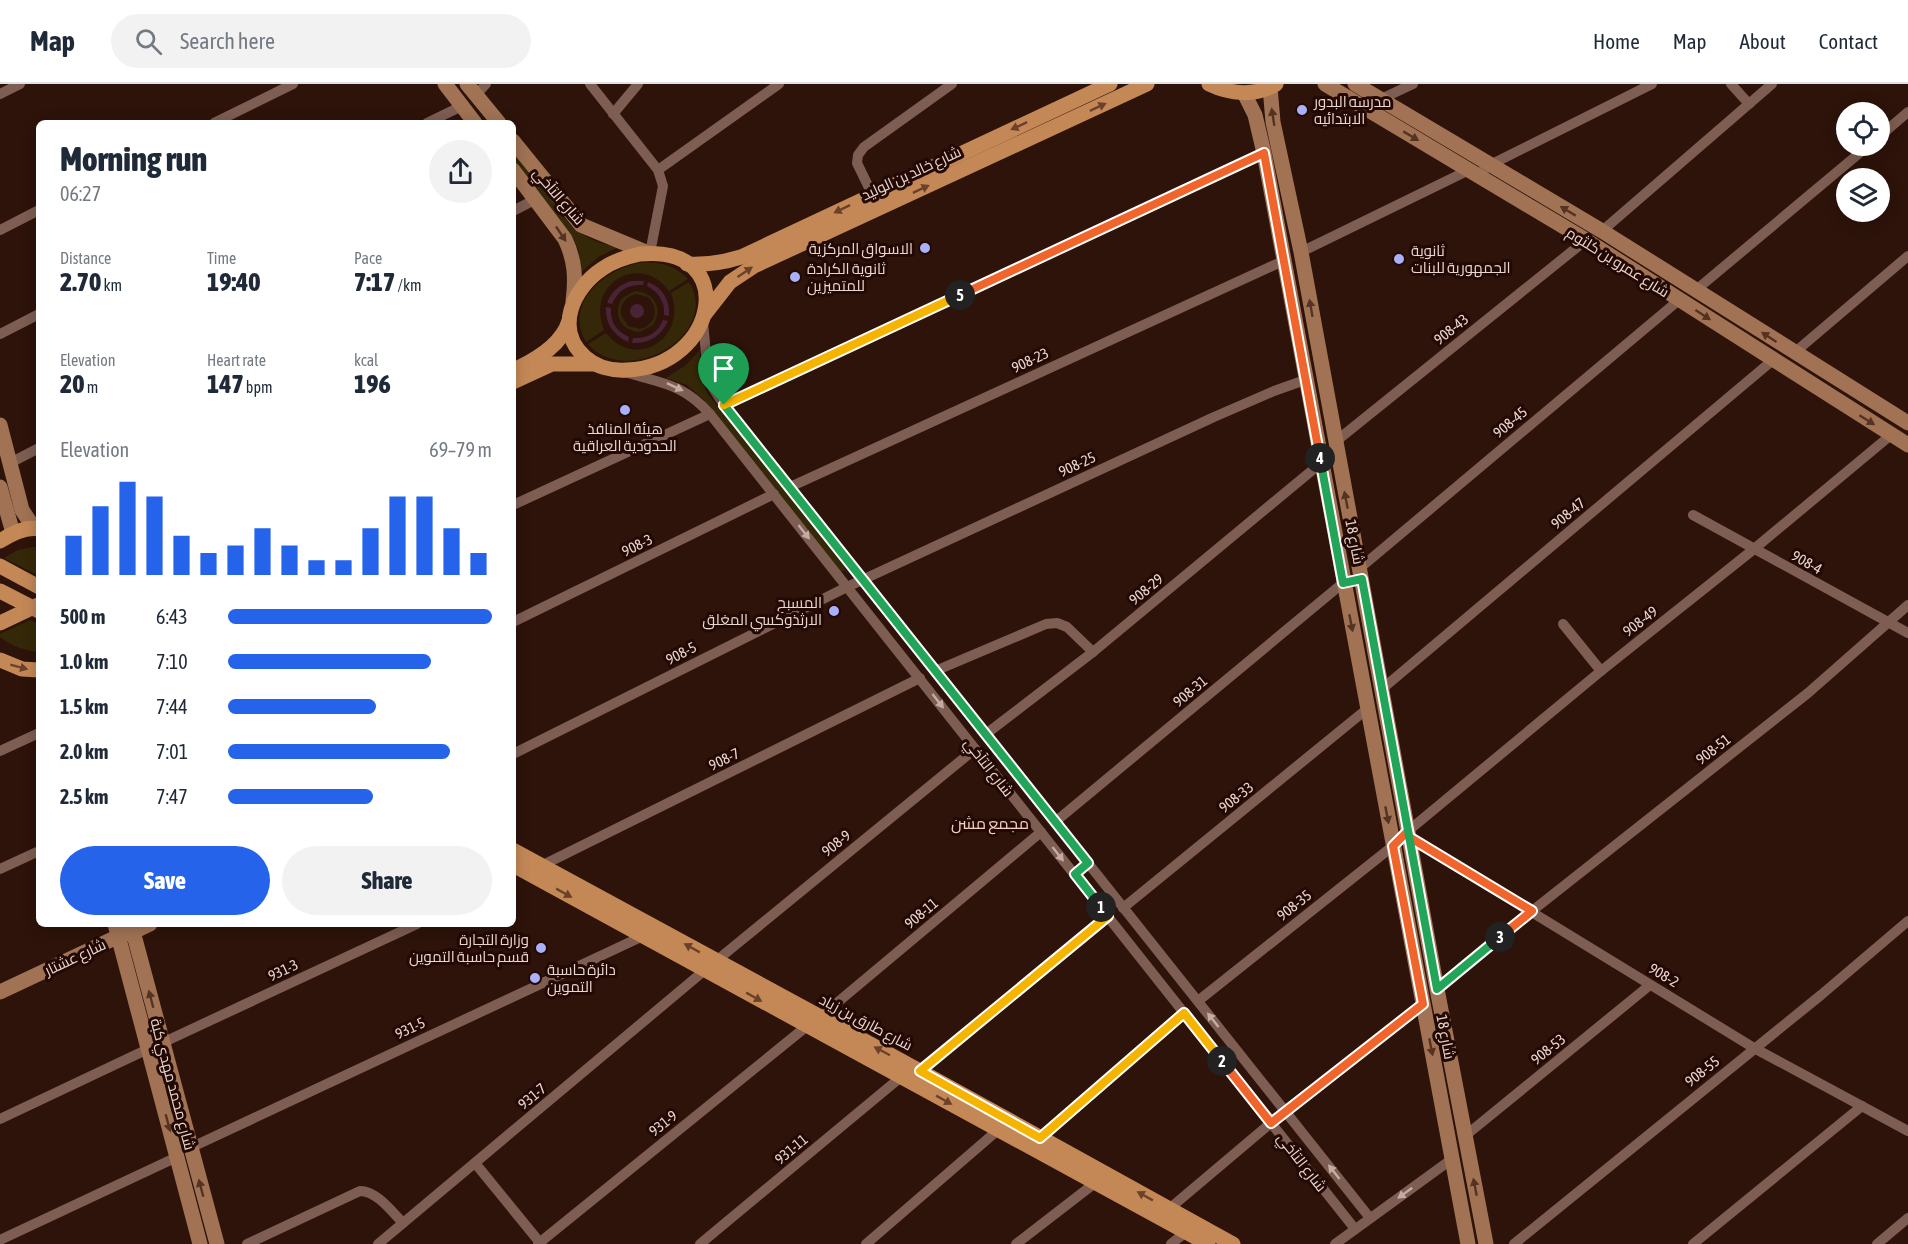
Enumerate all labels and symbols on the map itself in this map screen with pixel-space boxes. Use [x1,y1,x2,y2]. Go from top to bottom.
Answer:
place label: مدرسه البدور الابتدائيه [1313,93,1391,127]
one-way arrow [1089,102,1106,111]
marker: مدرسه البدور الابتدائيه [1295,103,1309,117]
one-way arrow [1268,107,1277,126]
one-way arrow [1010,122,1027,131]
one-way arrow [1403,130,1419,141]
street label: شارع خالد بن الوليد [858,142,965,206]
street label: شارع التآخي [527,164,588,231]
one-way arrow [912,184,929,193]
one-way arrow [834,204,851,213]
one-way arrow [1560,205,1576,216]
street label: شارع عمرو بن كلثوم [1562,224,1672,303]
one-way arrow [555,225,567,241]
place label: الاسواق المركزية [809,240,913,259]
marker: الاسواق المركزية [918,241,932,255]
place label: ثانوية الجمهورية للبنات [1411,242,1511,278]
marker: ثانوية الجمهورية للبنات [1392,252,1406,266]
place label: ثانوية الكرادة للمتميزين [807,260,885,296]
one-way arrow [736,266,752,278]
marker: ثانوية الكرادة للمتميزين [788,270,802,284]
pin: 5 [945,280,975,310]
one-way arrow [1306,298,1315,317]
street label: 908-43 [1430,310,1472,348]
one-way arrow [1694,310,1711,321]
one-way arrow [1761,332,1777,343]
pin [698,343,749,405]
street label: 908-23 [1009,344,1051,376]
one-way arrow [666,383,683,392]
marker: هيئة المنافذ الحدودية العراقية [618,403,632,417]
street label: 908-45 [1490,403,1530,441]
one-way arrow [1859,414,1875,425]
place label: هيئة المنافذ الحدودية العراقية [573,420,677,455]
pin: 4 [1305,443,1335,473]
street label: 908-25 [1056,448,1098,480]
one-way arrow [1341,490,1350,509]
street label: 908-47 [1548,494,1588,532]
street label: شارع 18 [1339,518,1368,566]
one-way arrow [797,524,809,539]
street label: 908-3 [619,530,655,560]
street label: 908-4 [1789,547,1825,577]
street label: 908-29 [1126,570,1166,608]
place label: المسبح الارثذوكسي المغلق [702,594,822,632]
street label: 908-49 [1619,602,1661,640]
marker: المسبح الارثذوكسي المغلق [827,604,841,618]
one-way arrow [1347,614,1356,633]
street label: 908-5 [663,638,699,668]
one-way arrow [10,662,28,672]
street label: 908-31 [1170,672,1210,710]
one-way arrow [931,693,944,709]
street label: 908-51 [1692,730,1734,768]
street label: شارع التآخي [958,734,1017,802]
street label: 908-7 [706,744,742,774]
street label: 908-33 [1215,778,1257,816]
one-way arrow [1383,805,1392,824]
district label: مجمع مشن [951,814,1029,835]
street label: 908-9 [818,826,854,860]
one-way arrow [1052,846,1065,862]
street label: 908-35 [1273,886,1315,924]
one-way arrow [556,888,573,898]
pin: 1 [1086,892,1116,922]
street label: 908-11 [901,894,941,932]
pin: 3 [1485,922,1515,952]
place label: وزارة التجارة قسم حاسبة التموين [409,931,529,967]
street label: شارع عشتار [41,935,110,982]
marker: وزارة التجارة قسم حاسبة التموين [534,941,548,955]
one-way arrow [683,943,700,953]
street label: 931-3 [265,956,301,984]
street label: 908-2 [1646,959,1682,991]
place label: دائرة حاسبة التموين [547,961,616,997]
marker: دائرة حاسبة التموين [528,971,542,985]
one-way arrow [146,990,155,1008]
street label: شارع طارق بن زياد [815,990,915,1056]
one-way arrow [746,992,763,1002]
one-way arrow [1207,1012,1219,1027]
street label: شارع 18 [1430,1013,1459,1061]
street label: 931-5 [392,1014,428,1042]
street label: شارع محمد مهدي كبة [143,1016,199,1153]
street label: 908-53 [1527,1030,1569,1068]
one-way arrow [1427,1038,1436,1057]
one-way arrow [873,1046,890,1056]
pin: 2 [1207,1046,1237,1076]
street label: 908-55 [1681,1052,1723,1090]
street label: 931-7 [515,1079,549,1113]
one-way arrow [935,1095,952,1105]
street label: 931-9 [646,1107,680,1139]
one-way arrow [163,1114,173,1132]
street label: شارع التآخي [1271,1129,1330,1197]
street label: 931-11 [771,1130,811,1168]
one-way arrow [1327,1164,1340,1180]
one-way arrow [1470,1177,1479,1196]
one-way arrow [196,1178,205,1196]
one-way arrow [1397,1187,1413,1199]
one-way arrow [1136,1191,1153,1201]

